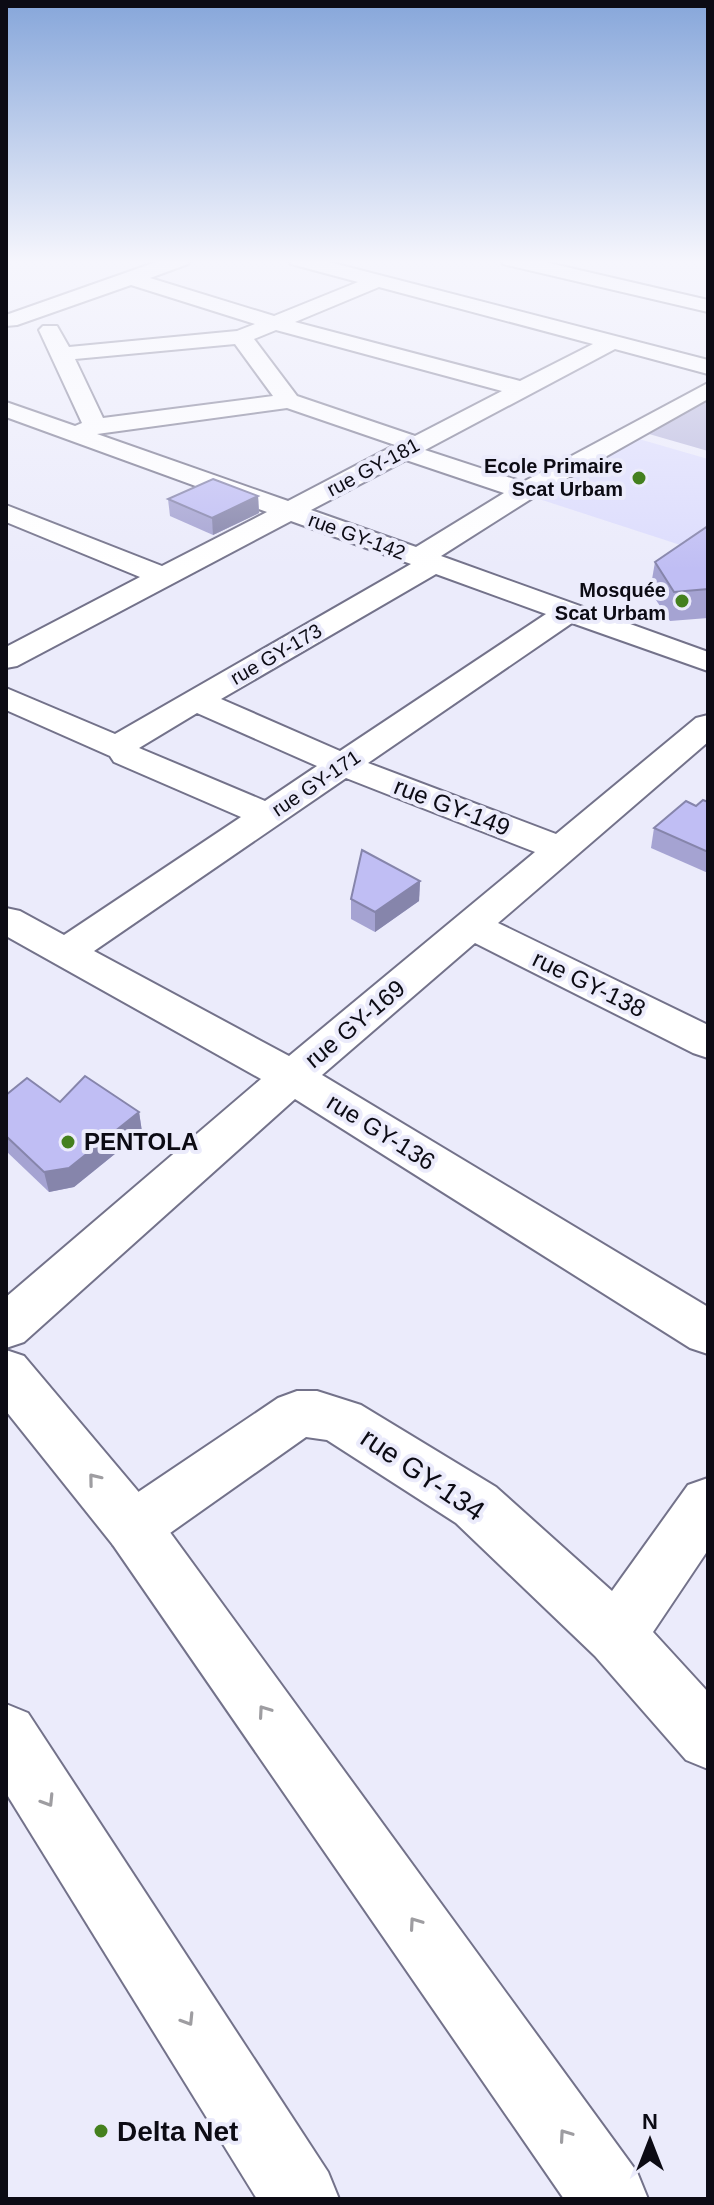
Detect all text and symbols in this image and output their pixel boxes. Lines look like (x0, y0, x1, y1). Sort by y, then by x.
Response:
street label: rue GY-181 (323, 433, 423, 501)
place label: Ecole Primaire Scat Urbam (484, 455, 623, 500)
marker: Ecole Primaire Scat Urbam (630, 469, 648, 487)
street label: rue GY-142 (306, 508, 408, 564)
place label: Mosquée Scat Urbam (555, 579, 666, 624)
marker: Mosquée Scat Urbam (673, 592, 691, 610)
street label: rue GY-173 (227, 619, 325, 689)
street label: rue GY-171 (268, 745, 364, 821)
street label: rue GY-149 (390, 772, 514, 841)
street label: rue GY-138 (529, 945, 650, 1022)
street label: rue GY-169 (299, 974, 410, 1073)
street label: rue GY-136 (322, 1088, 440, 1175)
place label: PENTOLA (84, 1128, 198, 1155)
marker: PENTOLA (59, 1133, 77, 1151)
street label: rue GY-134 (355, 1422, 490, 1527)
one-way arrow (89, 1474, 104, 1488)
one-way arrow (259, 1706, 274, 1720)
one-way arrow (38, 1792, 53, 1807)
one-way arrow (410, 1918, 425, 1932)
one-way arrow (178, 2011, 193, 2026)
north arrow (610, 2101, 690, 2181)
text: N (642, 2109, 658, 2134)
place label: Delta Net (117, 2116, 238, 2147)
marker: Delta Net (92, 2122, 110, 2140)
one-way arrow (560, 2130, 575, 2144)

